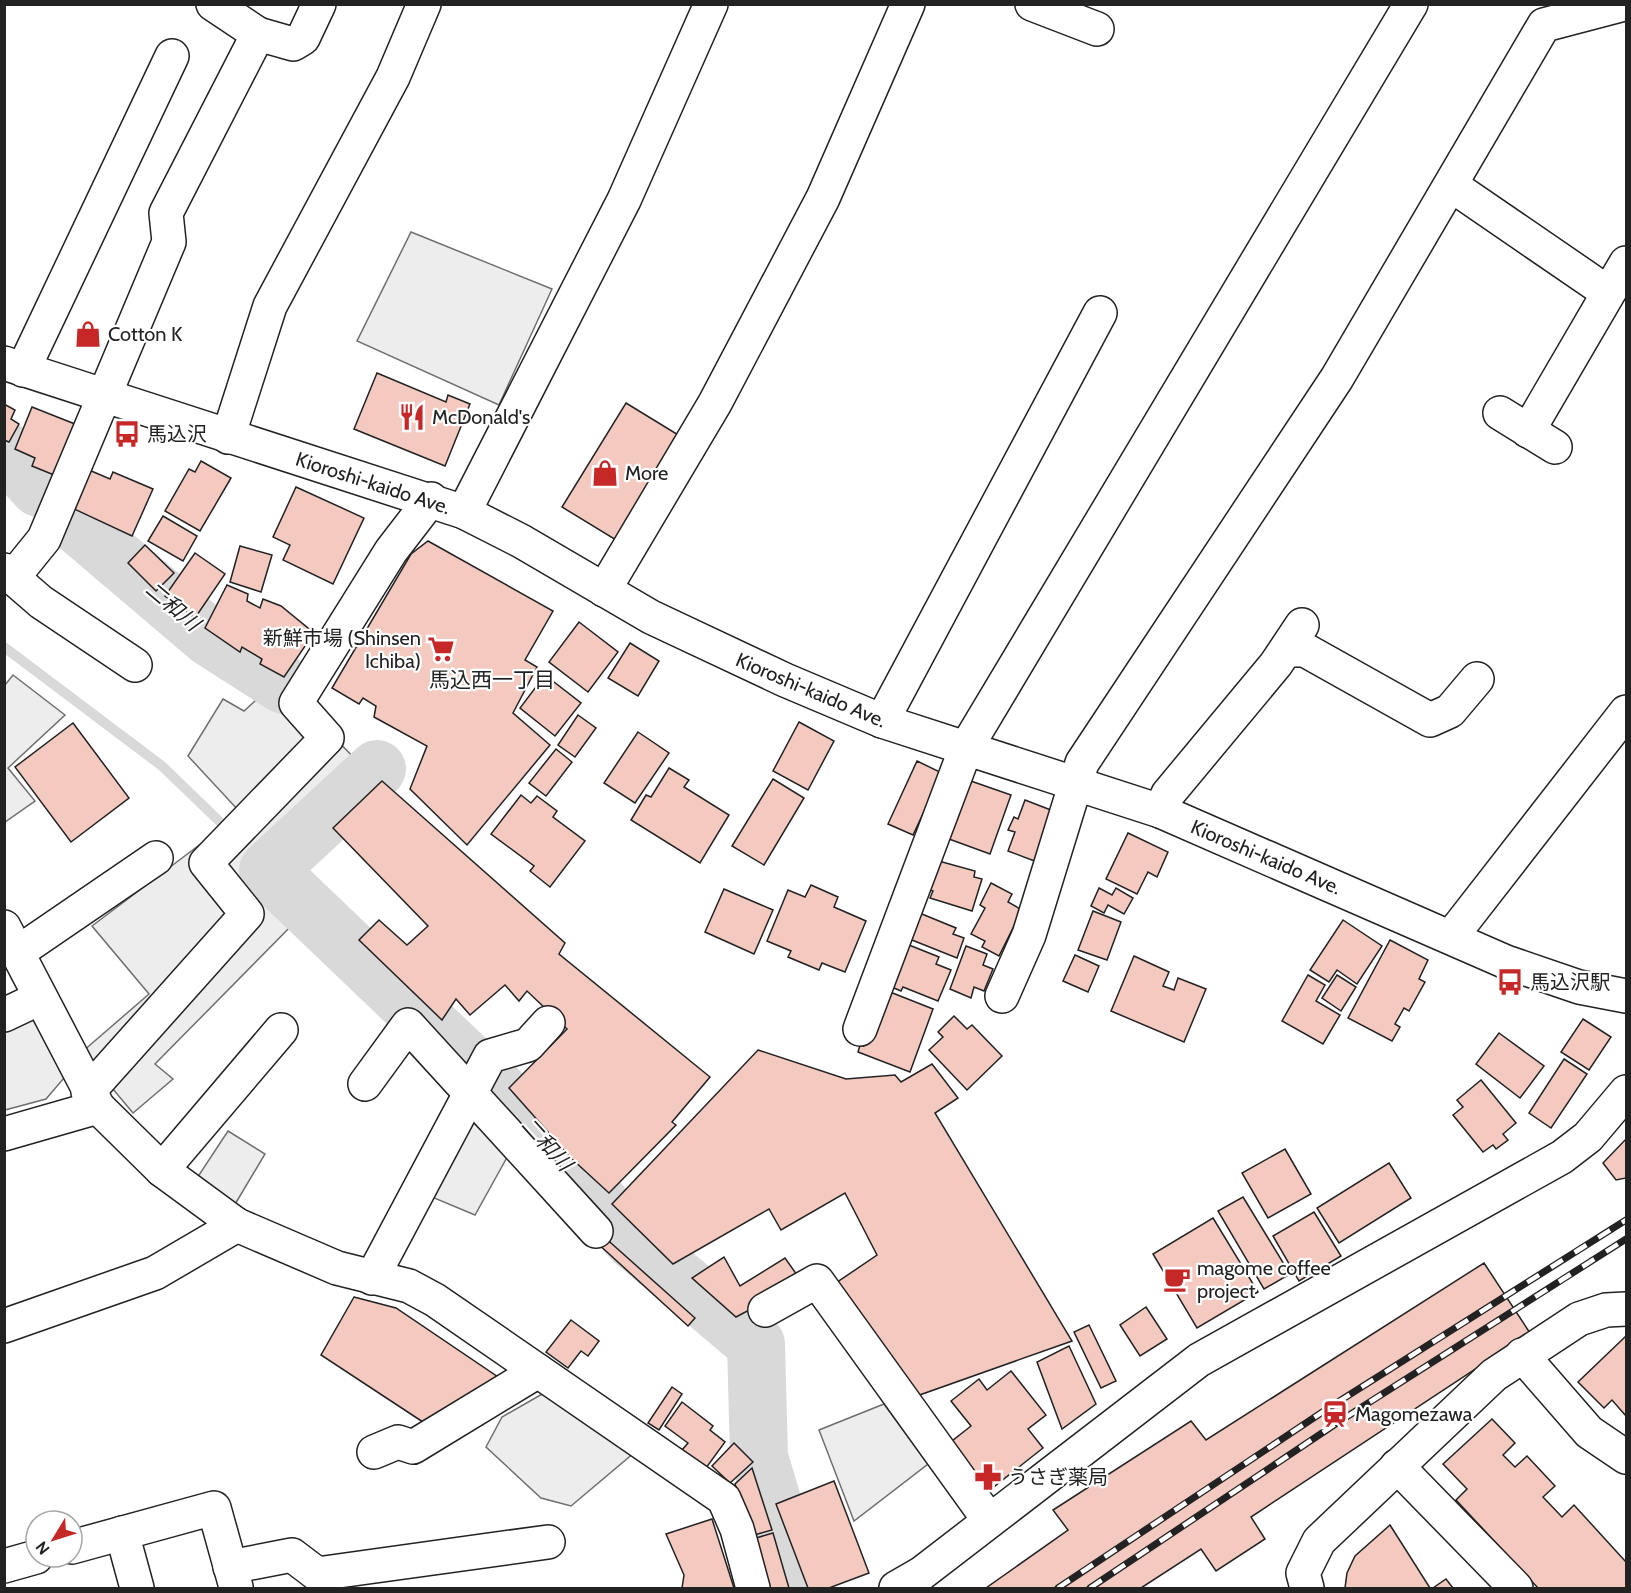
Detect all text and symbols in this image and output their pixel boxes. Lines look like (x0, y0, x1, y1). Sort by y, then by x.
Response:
shop icon: Cotton K (73, 319, 103, 349)
place label: Cotton K (108, 322, 183, 346)
restaurant icon: McDonald's (397, 402, 427, 432)
place label: McDonald's (432, 405, 530, 429)
bus stop icon: 馬込沢 (112, 419, 142, 449)
place label: 馬込沢 (147, 422, 207, 446)
street label: Kioroshi-kaido Ave. (293, 447, 453, 519)
shop icon: More (590, 458, 620, 488)
place label: More (625, 461, 668, 485)
water label: 二和川 (141, 576, 207, 637)
place label: 新鮮市場 (Shinsen Ichiba) (263, 626, 421, 673)
supermarket icon: 新鮮市場 (Shinsen Ichiba) (426, 634, 456, 664)
street label: Kioroshi-kaido Ave. (732, 648, 890, 732)
district label: 馬込西一丁目 (429, 667, 555, 692)
street label: Kioroshi-kaido Ave. (1187, 815, 1345, 899)
bus stop icon: 馬込沢駅 (1495, 967, 1525, 997)
place label: 馬込沢駅 (1530, 970, 1610, 994)
water label: 二和川 (517, 1112, 579, 1177)
place label: magome coffee project (1197, 1256, 1331, 1303)
cafe icon: magome coffee project (1162, 1264, 1192, 1294)
station icon: Magomezawa (1320, 1399, 1350, 1429)
place label: Magomezawa (1355, 1402, 1473, 1426)
pharmacy icon: うさぎ薬局 (973, 1462, 1003, 1492)
place label: うさぎ薬局 (1008, 1465, 1108, 1489)
north arrow (24, 1509, 84, 1569)
text: N (32, 1538, 54, 1558)

